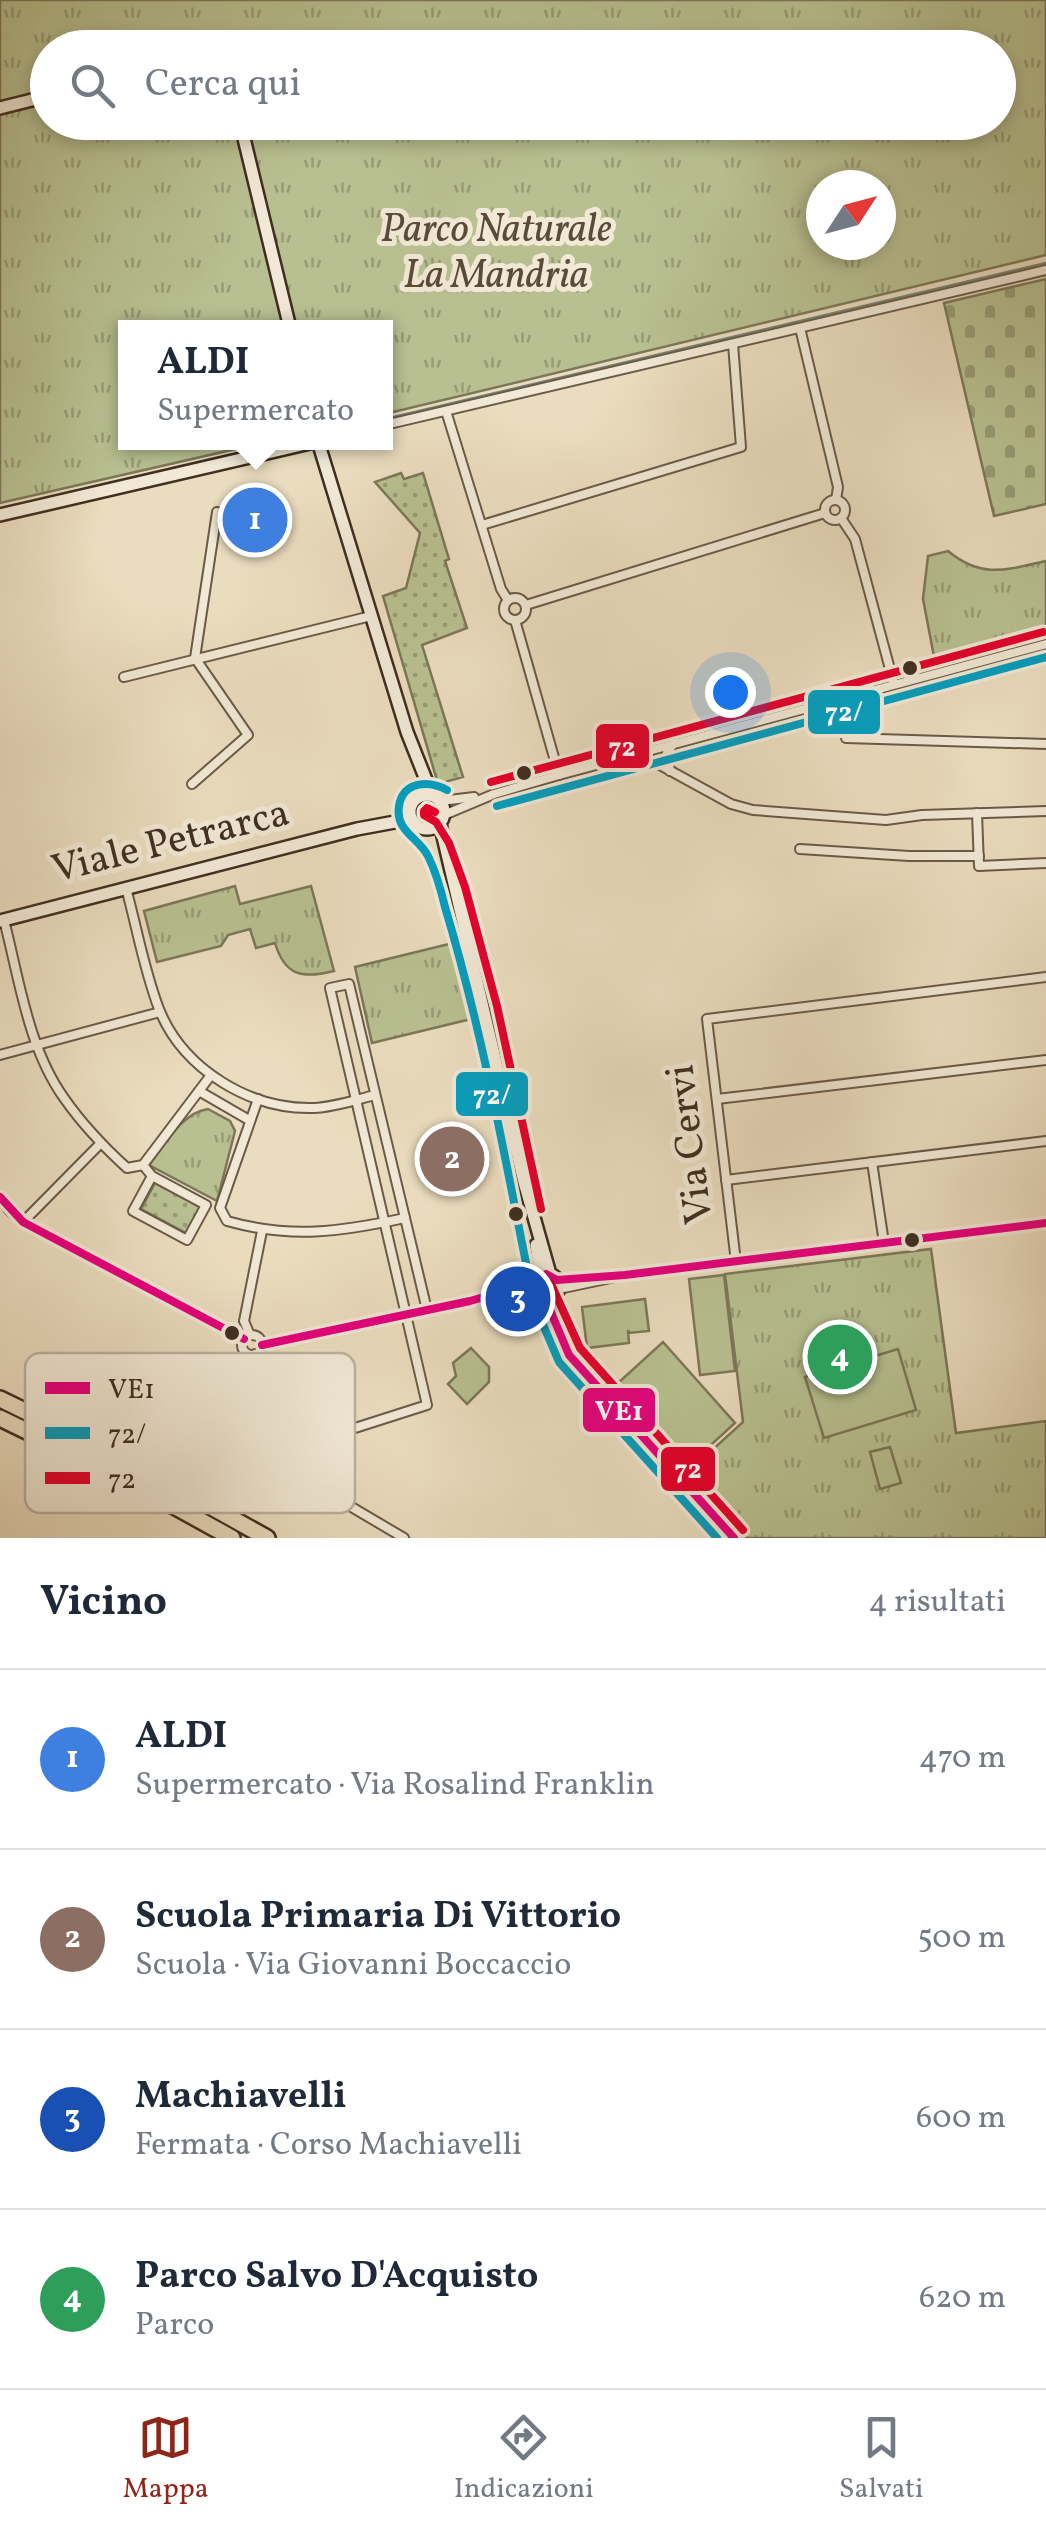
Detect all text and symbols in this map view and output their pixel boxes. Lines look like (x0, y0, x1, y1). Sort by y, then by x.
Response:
search box (30, 30, 1016, 140)
icon: search (65, 58, 120, 113)
text: Cerca qui (145, 59, 301, 112)
north arrow (806, 170, 896, 260)
park label: Parco Naturale La Mandria (381, 203, 612, 305)
popup (118, 320, 393, 450)
text: ALDI (157, 337, 249, 390)
text: Supermercato (157, 390, 354, 434)
pin: 1 (222, 482, 288, 558)
unlabelled marker (900, 658, 920, 678)
your location (705, 667, 756, 718)
line badge: 72/ (806, 688, 882, 736)
text: 72/ (825, 694, 863, 733)
line badge: 72 (594, 722, 651, 770)
text: 72 (608, 729, 636, 768)
unlabelled marker (514, 763, 534, 783)
street label: Viale Petrarca (46, 786, 296, 900)
street label: Via Cervi (654, 1061, 730, 1227)
line badge: 72/ (454, 1070, 530, 1118)
text: 72/ (473, 1077, 511, 1116)
pin: 2 (420, 1122, 484, 1196)
unlabelled marker (506, 1204, 526, 1224)
unlabelled marker (902, 1230, 922, 1250)
pin: 3 (486, 1262, 550, 1336)
pin: 4 (808, 1320, 872, 1394)
unlabelled marker (222, 1323, 242, 1343)
legend (25, 1353, 355, 1513)
text: VE1 (108, 1371, 155, 1410)
line badge: VE1 (581, 1386, 657, 1434)
text: VE1 (595, 1393, 643, 1432)
text: 72/ (108, 1416, 146, 1455)
line badge: 72 (659, 1445, 717, 1493)
text: 72 (674, 1451, 702, 1490)
text: 72 (108, 1461, 136, 1500)
text: Vicino (40, 1574, 167, 1633)
text: 4 risultati (869, 1581, 1006, 1625)
text: ALDI (135, 1711, 227, 1764)
text: 1 (66, 1737, 79, 1781)
text: 470 m (919, 1737, 1006, 1781)
text: Supermercato · Via Rosalind Franklin (135, 1764, 655, 1808)
text: Scuola Primaria Di Vittorio (135, 1891, 621, 1944)
text: 2 (64, 1917, 81, 1961)
text: 500 m (917, 1917, 1006, 1961)
text: Scuola · Via Giovanni Boccaccio (135, 1944, 571, 1988)
text: Machiavelli (135, 2071, 347, 2124)
text: 3 (64, 2097, 81, 2141)
text: 600 m (916, 2097, 1006, 2141)
text: Fermata · Corso Machiavelli (135, 2124, 522, 2168)
text: Parco Salvo D'Acquisto (135, 2251, 538, 2304)
text: 4 (63, 2277, 82, 2321)
text: 620 m (919, 2277, 1006, 2321)
text: Parco (135, 2304, 214, 2348)
tab: Mappa (123, 2410, 209, 2509)
tab: Indicazioni (454, 2410, 594, 2509)
tab: Salvati (839, 2410, 923, 2509)

